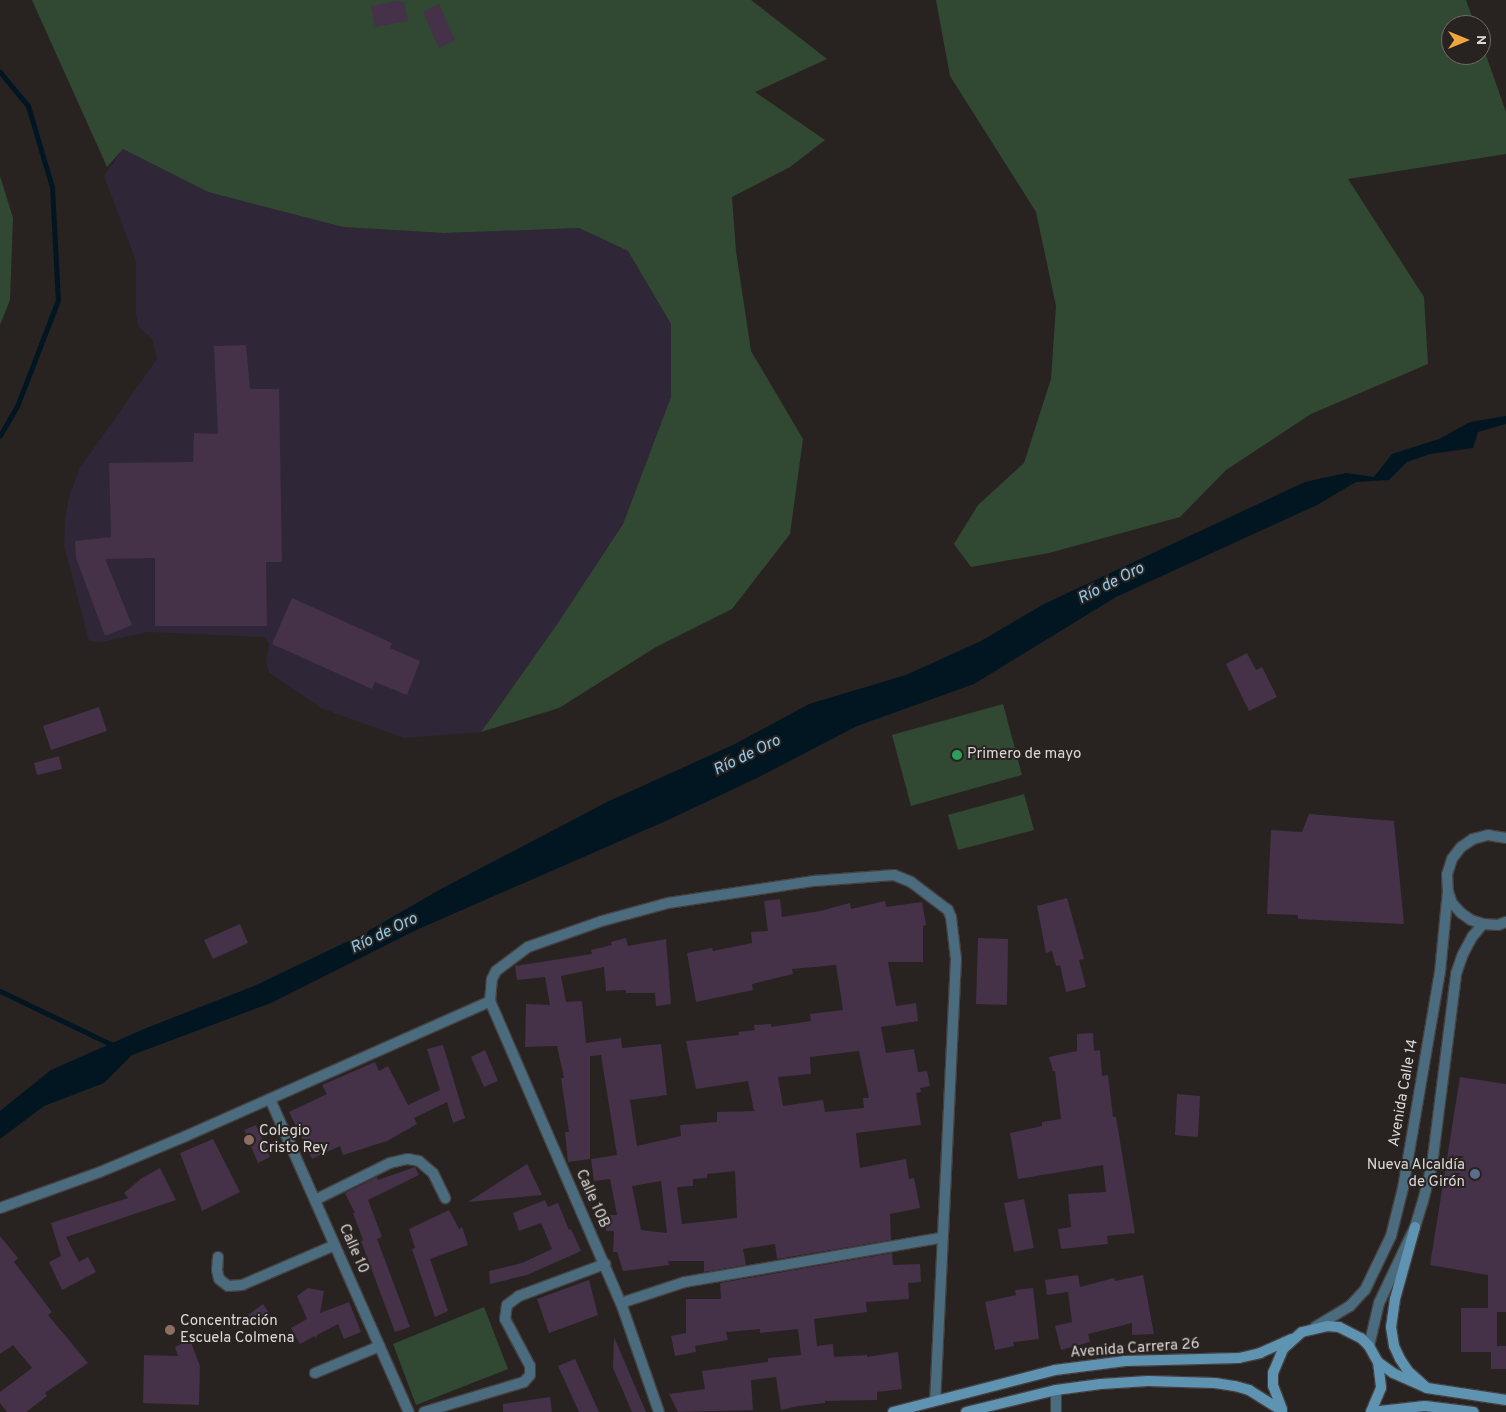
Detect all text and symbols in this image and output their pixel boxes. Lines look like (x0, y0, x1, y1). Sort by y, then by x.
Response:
north arrow (1441, 15, 1491, 65)
text: N (1472, 35, 1489, 45)
water label: Río de Oro (1075, 559, 1147, 609)
water label: Río de Oro (710, 732, 784, 780)
place label: Primero de mayo (967, 746, 1081, 764)
marker: Primero de mayo (951, 749, 963, 761)
water label: Río de Oro (347, 910, 421, 958)
street label: Avenida Calle 14 (1386, 1038, 1422, 1148)
place label: Colegio Cristo Rey (259, 1122, 328, 1157)
marker: Colegio Cristo Rey (243, 1134, 255, 1146)
place label: Nueva Alcaldía de Girón (1366, 1156, 1465, 1191)
street label: Calle 10B (571, 1167, 613, 1231)
marker: Nueva Alcaldía de Girón (1469, 1168, 1481, 1180)
street label: Calle 10 (334, 1221, 372, 1277)
place label: Concentración Escuela Colmena (180, 1312, 294, 1347)
marker: Concentración Escuela Colmena (164, 1324, 176, 1336)
street label: Avenida Carrera 26 (1070, 1335, 1200, 1363)

